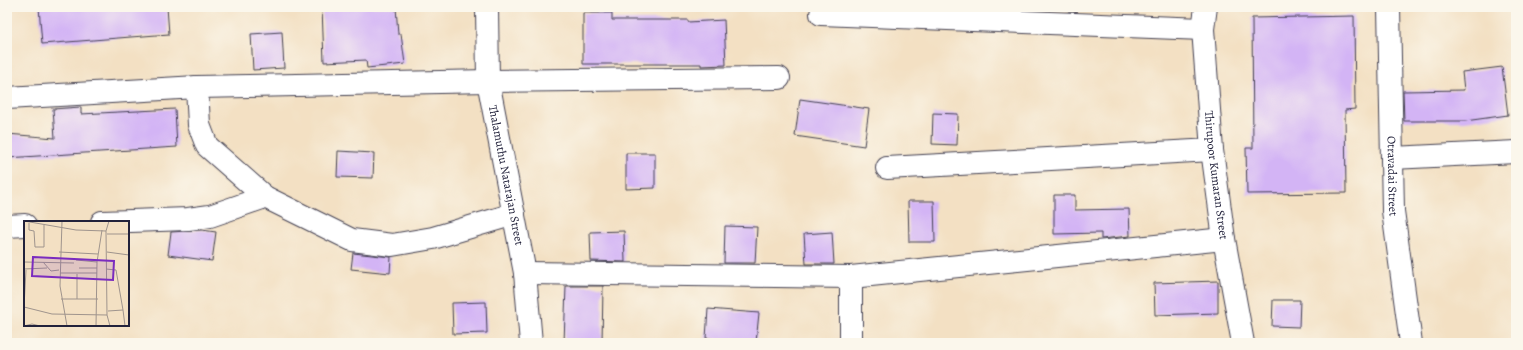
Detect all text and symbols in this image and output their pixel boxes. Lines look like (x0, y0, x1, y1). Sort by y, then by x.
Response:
street label: Thalamuthu Natarajan Street (485, 104, 528, 247)
street label: Thirupoor Kumaran Street (1201, 110, 1232, 241)
street label: Otravadai Street (1384, 136, 1402, 217)
inset map (24, 221, 129, 326)

